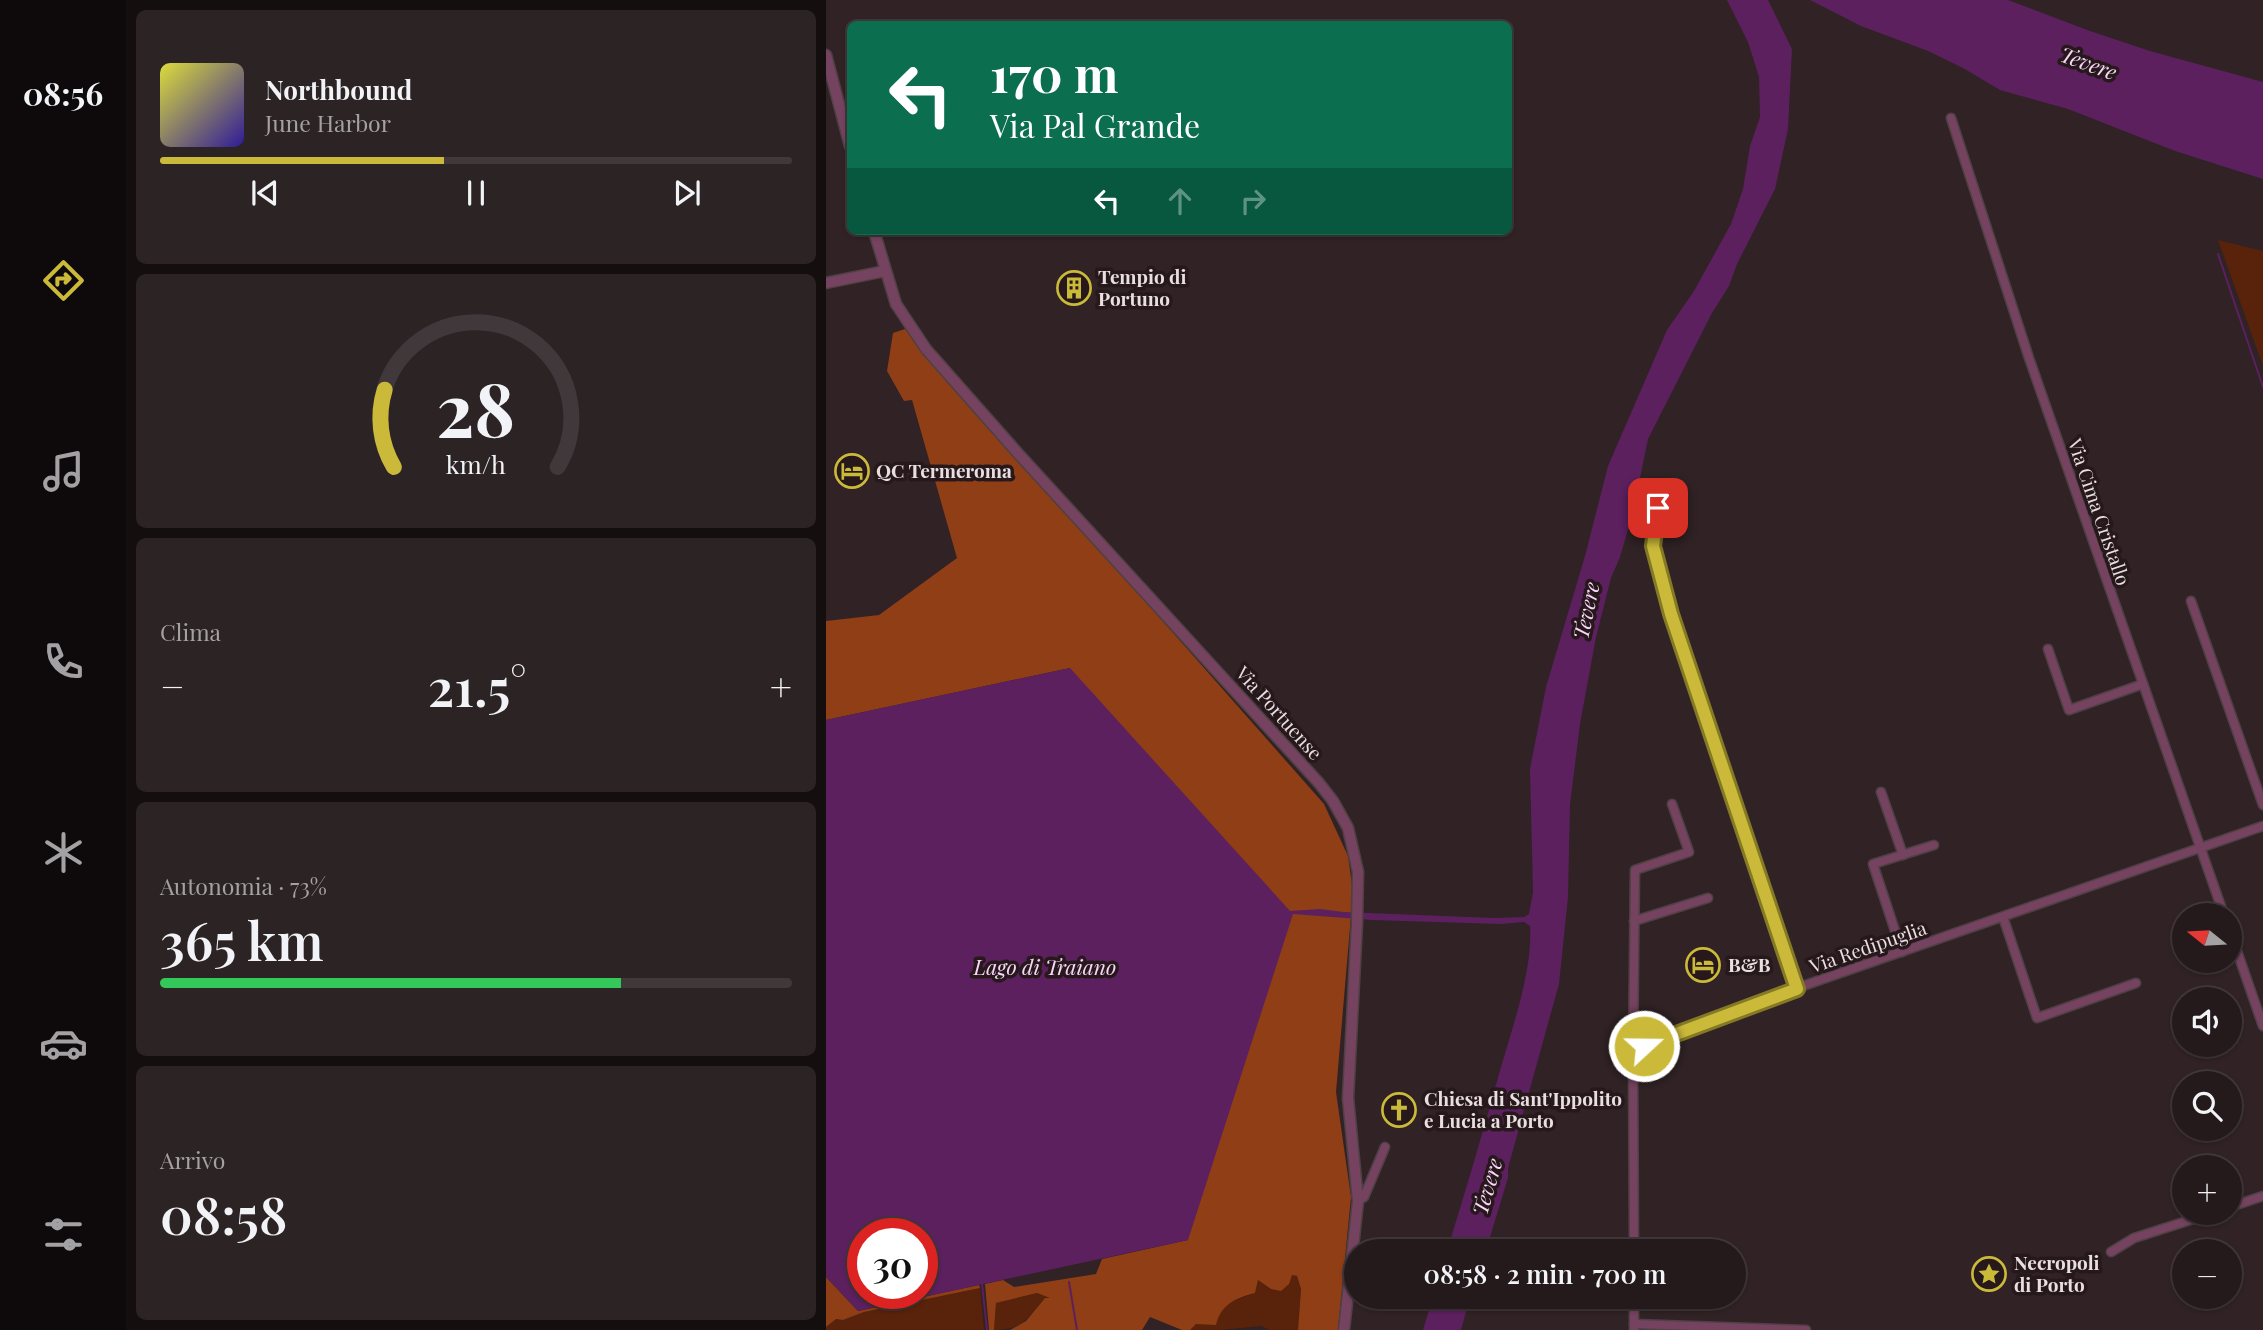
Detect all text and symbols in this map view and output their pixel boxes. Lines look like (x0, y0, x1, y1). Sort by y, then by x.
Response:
water label: Tevere (2057, 39, 2121, 85)
text: 170 m (990, 40, 1118, 105)
icon: left (875, 49, 966, 140)
text: 08:56 (23, 71, 103, 114)
text: Northbound (265, 72, 412, 107)
text: Via Pal Grande (990, 103, 1200, 146)
text: June Harbor (265, 107, 391, 138)
icon: previous (246, 174, 284, 212)
icon: pause (457, 174, 495, 212)
icon: next (668, 174, 706, 212)
icon: left (1088, 182, 1126, 220)
icon: ahead (1161, 182, 1199, 220)
icon: right (1234, 182, 1272, 220)
icon: directions (39, 256, 88, 305)
place label: Tempio di Portuno (1098, 263, 1186, 311)
building icon: Tempio di Portuno (1055, 269, 1093, 307)
text: 28 (437, 358, 515, 455)
street label: Via Cima Cristallo (2062, 434, 2137, 588)
icon: music (39, 447, 88, 496)
text: km/h (446, 447, 506, 480)
hotel icon: QC Termeroma (833, 452, 871, 490)
place label: QC Termeroma (876, 457, 1012, 483)
pin (1628, 478, 1688, 538)
icon: arrive (1639, 489, 1677, 527)
water label: Tevere (1565, 579, 1605, 642)
text: Clima (160, 616, 221, 647)
icon: phone (39, 637, 88, 686)
text: 21.5° (428, 651, 527, 720)
street label: Via Portuense (1230, 659, 1329, 765)
text: − (160, 660, 185, 711)
text: + (770, 660, 792, 711)
icon: climate (39, 828, 88, 877)
text: Autonomia · 73% (160, 870, 327, 901)
north arrow (2172, 903, 2242, 973)
map controls (2172, 903, 2242, 1309)
text: 365 km (160, 905, 324, 974)
street label: Via Redipuglia (1805, 914, 1930, 979)
hotel icon: B&B (1684, 946, 1722, 984)
place label: B&B (1728, 951, 1771, 977)
water label: Lago di Traiano (973, 952, 1116, 980)
button: sound (2172, 987, 2242, 1057)
position arrow (1607, 1009, 1681, 1083)
icon: car (39, 1019, 88, 1068)
button: search (2172, 1071, 2242, 1141)
place label: Chiesa di Sant'Ippolito e Lucia a Porto (1424, 1085, 1622, 1133)
church icon: Chiesa di Sant'Ippolito e Lucia a Porto (1380, 1091, 1418, 1129)
text: Arrivo (160, 1144, 225, 1175)
water label: Tevere (1465, 1155, 1508, 1218)
button: + (2172, 1155, 2242, 1225)
text: 08:58 (160, 1179, 287, 1248)
icon: filters (39, 1210, 88, 1259)
speed limit sign: 30 (847, 1218, 938, 1309)
button: − (2172, 1239, 2242, 1309)
place label: Necropoli di Porto (2014, 1249, 2100, 1297)
place icon: Necropoli di Porto (1970, 1255, 2008, 1293)
text: 08:58 · 2 min · 700 m (1424, 1256, 1666, 1291)

